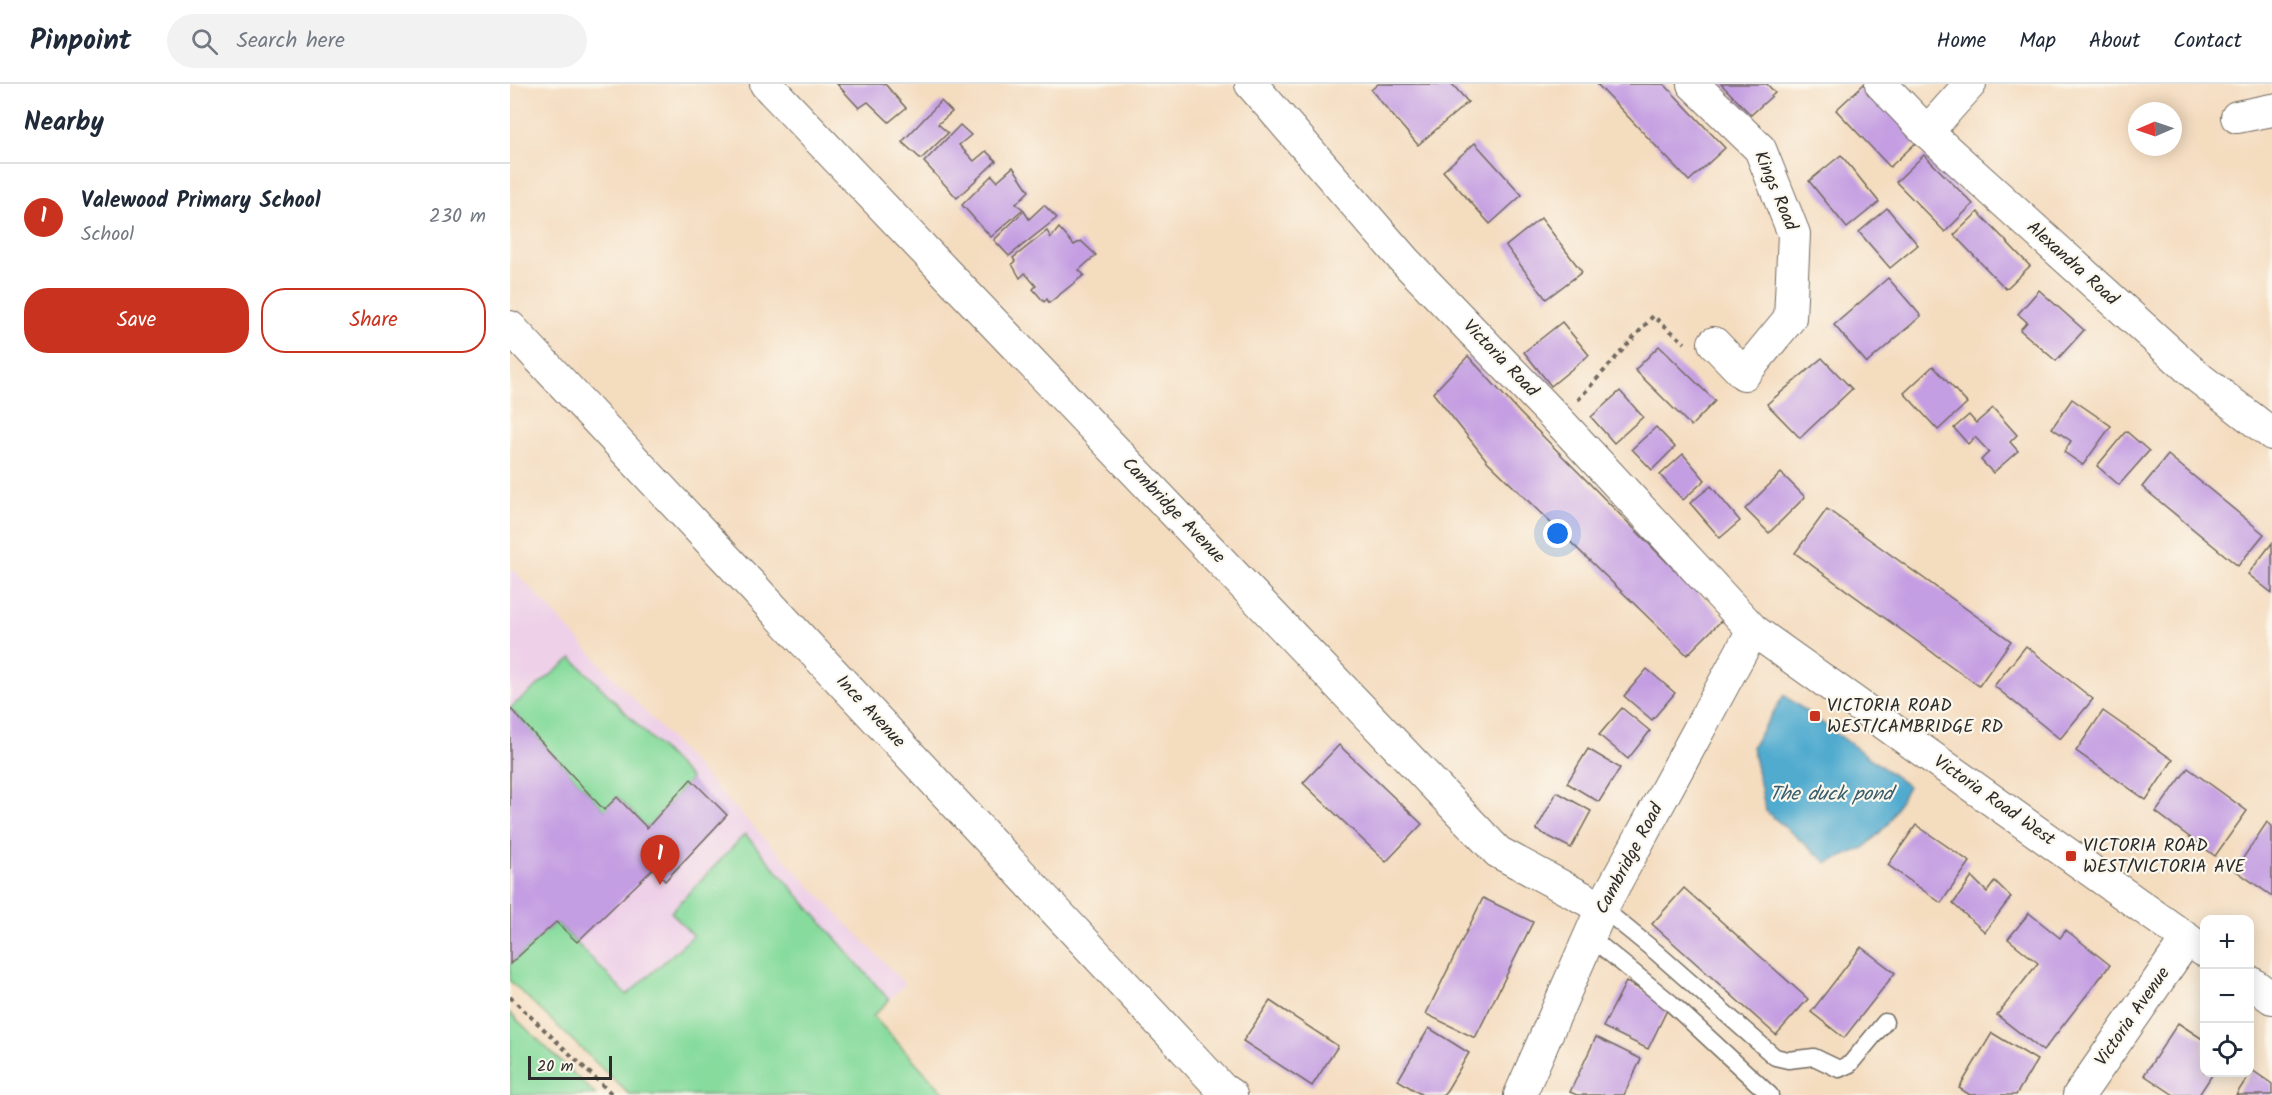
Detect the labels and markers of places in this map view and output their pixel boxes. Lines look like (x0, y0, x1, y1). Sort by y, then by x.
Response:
place label: VICTORIA ROAD WEST/CAMBRIDGE RD (1827, 692, 2004, 742)
marker: VICTORIA ROAD WEST/CAMBRIDGE RD (1808, 709, 1822, 723)
place label: VICTORIA ROAD WEST/VICTORIA AVE (2083, 832, 2246, 882)
pin: 1 (640, 836, 680, 885)
marker: VICTORIA ROAD WEST/VICTORIA AVE (2064, 849, 2078, 863)

